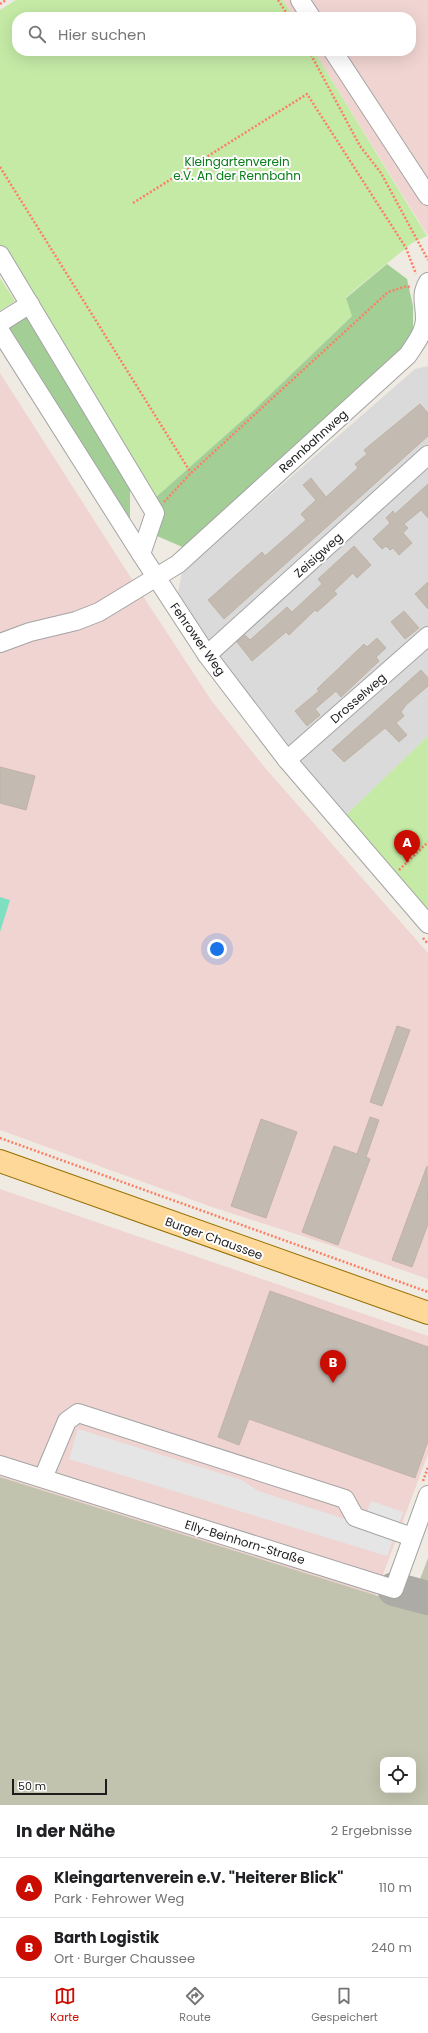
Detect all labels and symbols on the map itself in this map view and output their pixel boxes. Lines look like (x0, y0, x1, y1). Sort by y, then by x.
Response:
park label: Kleingartenverein e.V. An der Rennbahn (173, 153, 301, 184)
street label: Rennbahnweg (275, 406, 351, 476)
street label: Zeisigweg (290, 529, 346, 581)
street label: Fehrower Weg (166, 599, 230, 679)
street label: Drosselweg (326, 669, 390, 727)
pin: A (394, 830, 420, 863)
your location (207, 939, 227, 959)
street label: Burger Chaussee (163, 1212, 265, 1264)
pin: B (320, 1350, 346, 1383)
street label: Elly-Beinhorn-Straße (183, 1516, 307, 1568)
scale bar (12, 1777, 107, 1796)

